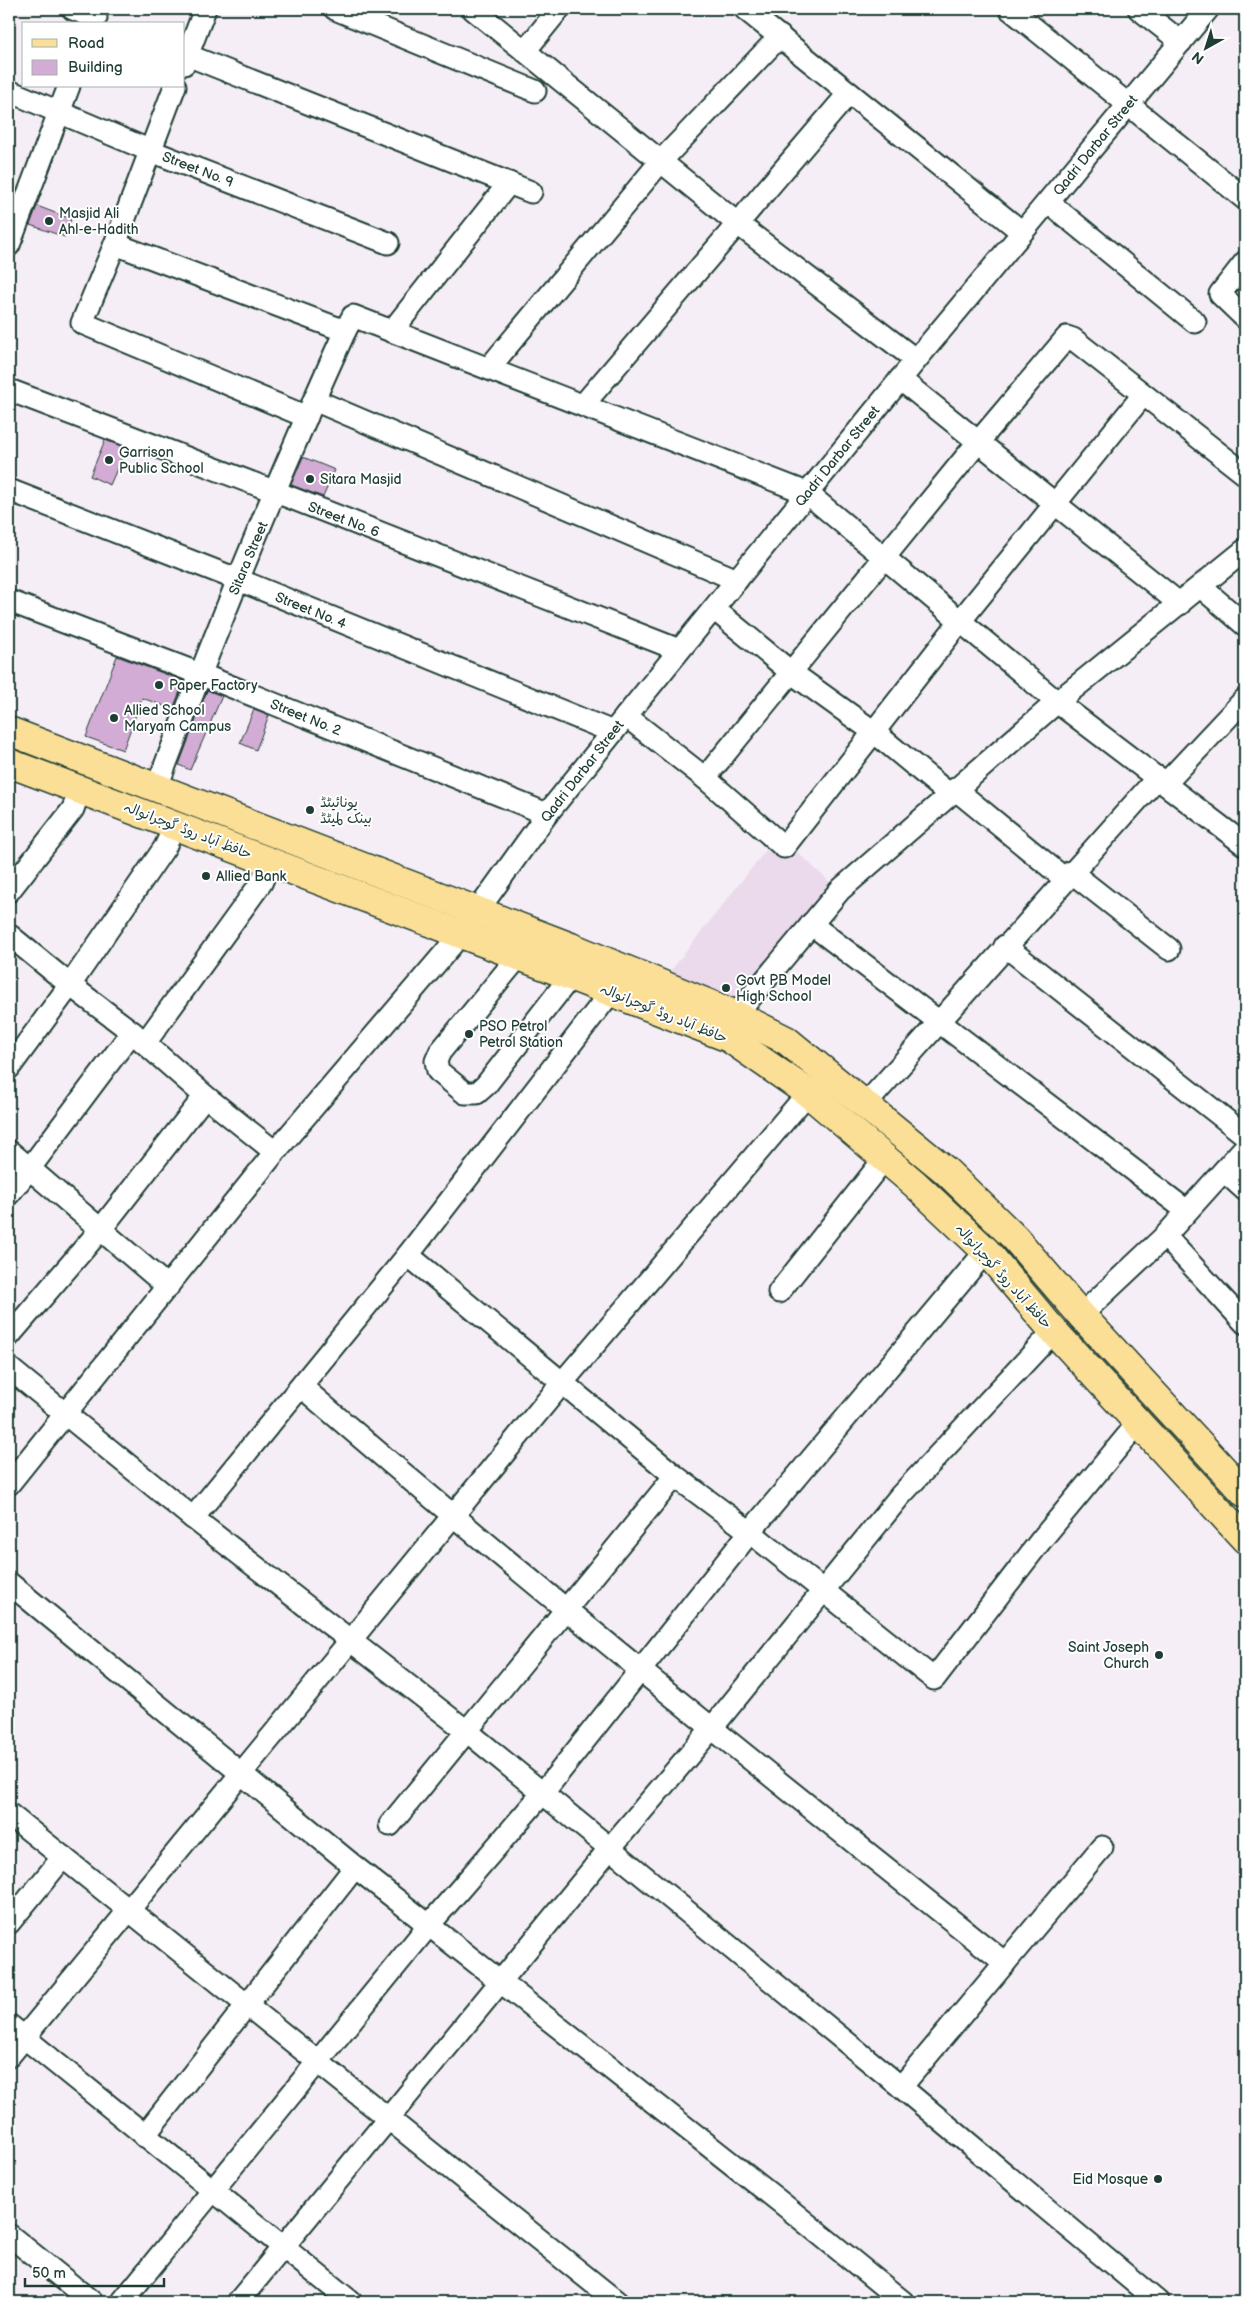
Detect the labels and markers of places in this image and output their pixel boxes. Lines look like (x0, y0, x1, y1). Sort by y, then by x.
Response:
place label: Masjid Ali Ahl-e-Hadith (59, 205, 139, 238)
marker: Masjid Ali Ahl-e-Hadith (43, 215, 55, 227)
place label: Garrison Public School (119, 444, 204, 477)
marker: Garrison Public School (103, 454, 115, 466)
place label: Sitara Masjid (320, 471, 402, 488)
marker: Sitara Masjid (304, 473, 316, 485)
place label: Paper Factory (169, 677, 258, 694)
marker: Paper Factory (153, 679, 165, 691)
place label: Allied School Maryam Campus (124, 702, 231, 735)
marker: Allied School Maryam Campus (108, 712, 120, 724)
place label: یونائیٹڈ بینک لمیٹڈ (320, 794, 372, 827)
marker: یونائیٹڈ بینک لمیٹڈ (304, 804, 316, 816)
place label: Allied Bank (216, 868, 287, 885)
marker: Allied Bank (200, 870, 212, 882)
place label: Govt PB Model High School (736, 972, 831, 1005)
marker: Govt PB Model High School (720, 982, 732, 994)
place label: PSO Petrol Petrol Station (479, 1018, 563, 1051)
marker: PSO Petrol Petrol Station (463, 1028, 475, 1040)
place label: Saint Joseph Church (1068, 1639, 1149, 1672)
marker: Saint Joseph Church (1153, 1649, 1165, 1661)
place label: Eid Mosque (1072, 2171, 1148, 2188)
marker: Eid Mosque (1152, 2173, 1164, 2185)

